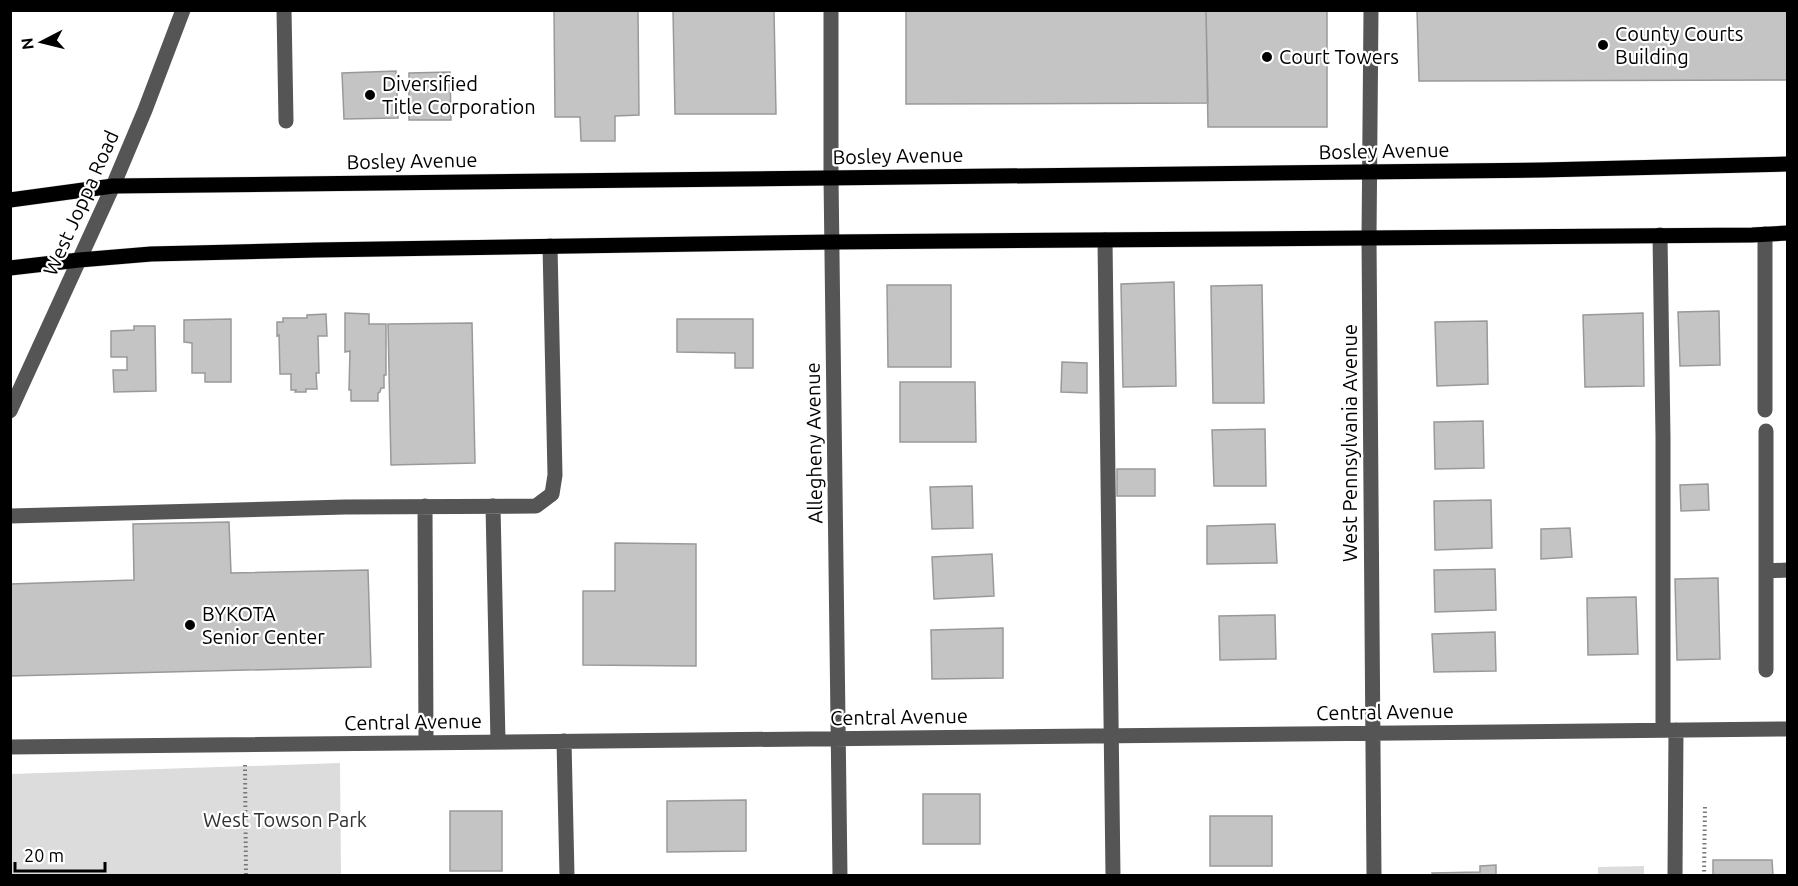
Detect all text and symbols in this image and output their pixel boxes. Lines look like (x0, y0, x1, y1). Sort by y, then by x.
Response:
north arrow (12, 12, 72, 72)
place label: County Courts Building (1615, 22, 1743, 68)
text: N (17, 37, 37, 51)
marker: County Courts Building (1596, 38, 1610, 52)
place label: Court Towers (1279, 45, 1399, 68)
marker: Court Towers (1260, 50, 1274, 64)
place label: Diversified Title Corporation (382, 72, 536, 118)
marker: Diversified Title Corporation (363, 88, 377, 102)
street label: West Joppa Road (38, 127, 123, 279)
street label: Bosley Avenue (1318, 138, 1450, 163)
street label: Bosley Avenue (832, 143, 964, 168)
street label: Bosley Avenue (346, 148, 478, 173)
street label: West Pennsylvania Avenue (1338, 324, 1361, 562)
street label: Allegheny Avenue (801, 362, 826, 524)
place label: BYKOTA Senior Center (202, 602, 325, 648)
marker: BYKOTA Senior Center (183, 618, 197, 632)
street label: Central Avenue (1316, 699, 1454, 724)
street label: Central Avenue (830, 704, 968, 729)
street label: Central Avenue (344, 709, 482, 734)
park label: West Towson Park (203, 808, 367, 831)
scale bar (15, 835, 105, 873)
text: 20 m (24, 845, 64, 865)

